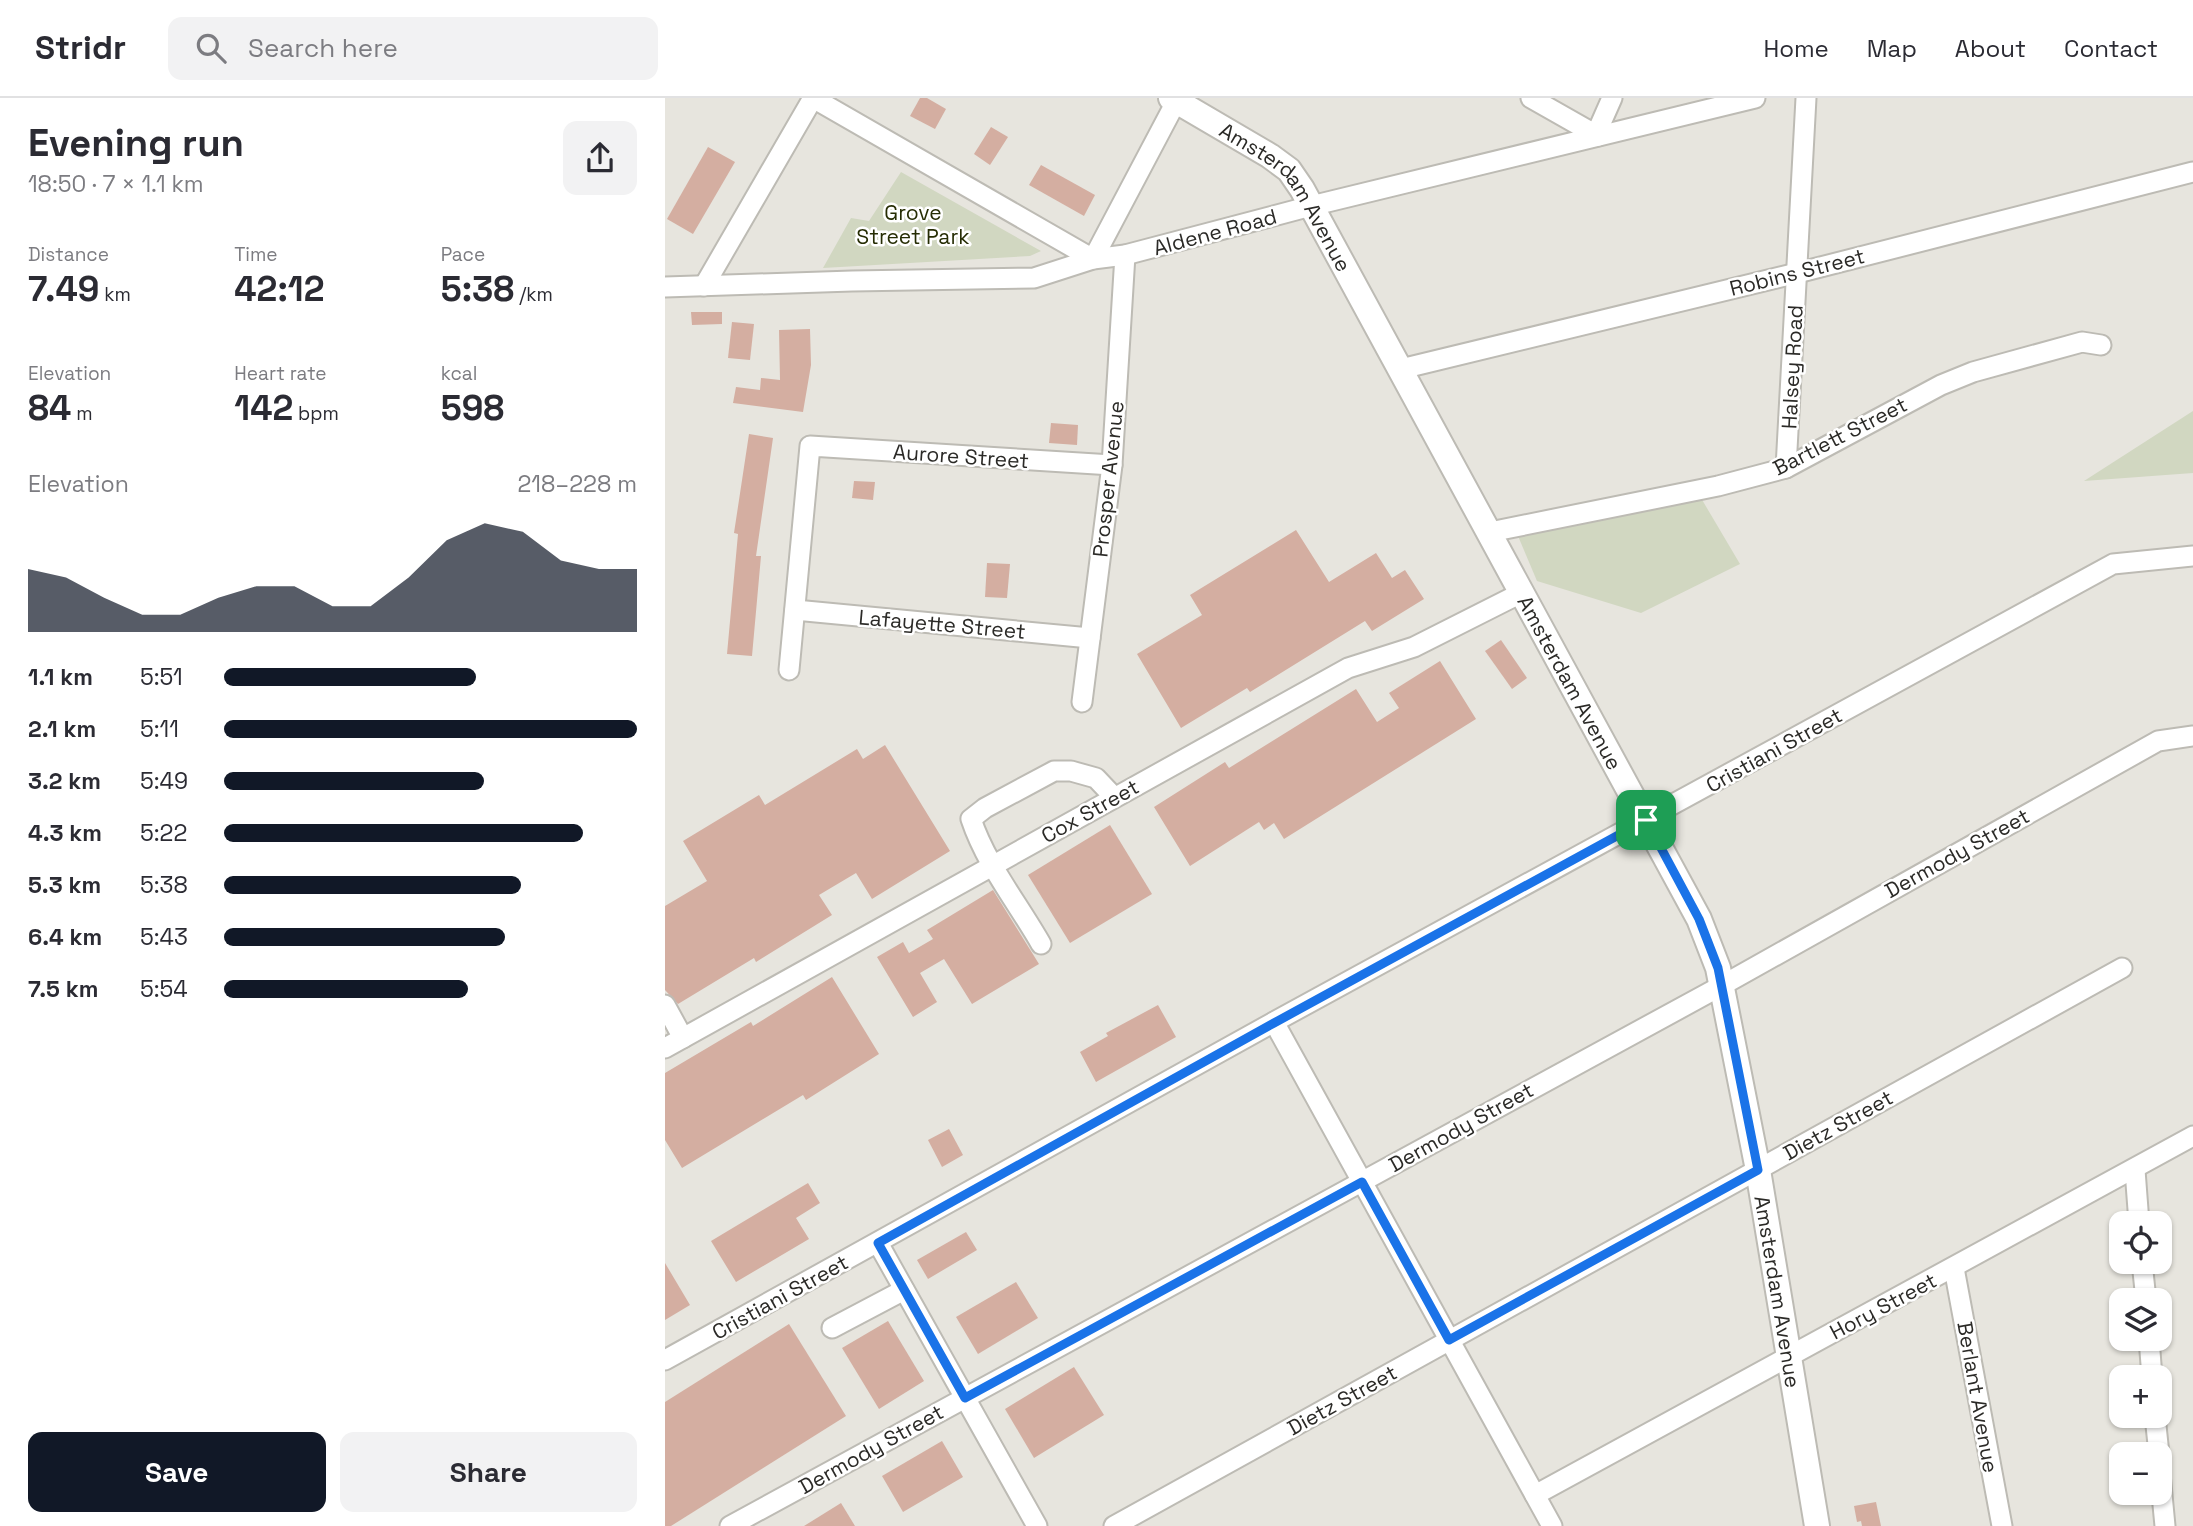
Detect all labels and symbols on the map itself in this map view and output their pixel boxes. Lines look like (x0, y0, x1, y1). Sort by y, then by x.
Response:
street label: Amsterdam Avenue (1215, 116, 1358, 276)
park label: Grove Street Park (856, 199, 970, 250)
street label: Aldene Road (1150, 203, 1280, 261)
street label: Robins Street (1727, 242, 1867, 302)
street label: Halsey Road (1775, 304, 1809, 430)
street label: Bartlett Street (1768, 391, 1912, 481)
street label: Prosper Avenue (1086, 399, 1130, 559)
street label: Aurore Street (892, 438, 1030, 474)
street label: Amsterdam Avenue (1512, 591, 1629, 774)
street label: Lafayette Street (857, 603, 1027, 645)
street label: Cristiani Street (1701, 701, 1847, 799)
street label: Cox Street (1036, 773, 1144, 849)
pin (1616, 790, 1676, 850)
street label: Dermody Street (1880, 802, 2034, 904)
street label: Dermody Street (1384, 1076, 1538, 1178)
street label: Dietz Street (1778, 1084, 1898, 1166)
street label: Amsterdam Avenue (1749, 1193, 1807, 1390)
street label: Cristiani Street (707, 1248, 853, 1346)
street label: Hory Street (1825, 1267, 1941, 1345)
street label: Berlant Avenue (1951, 1319, 2005, 1475)
street label: Dietz Street (1282, 1359, 1402, 1441)
street label: Dermody Street (794, 1398, 948, 1500)

